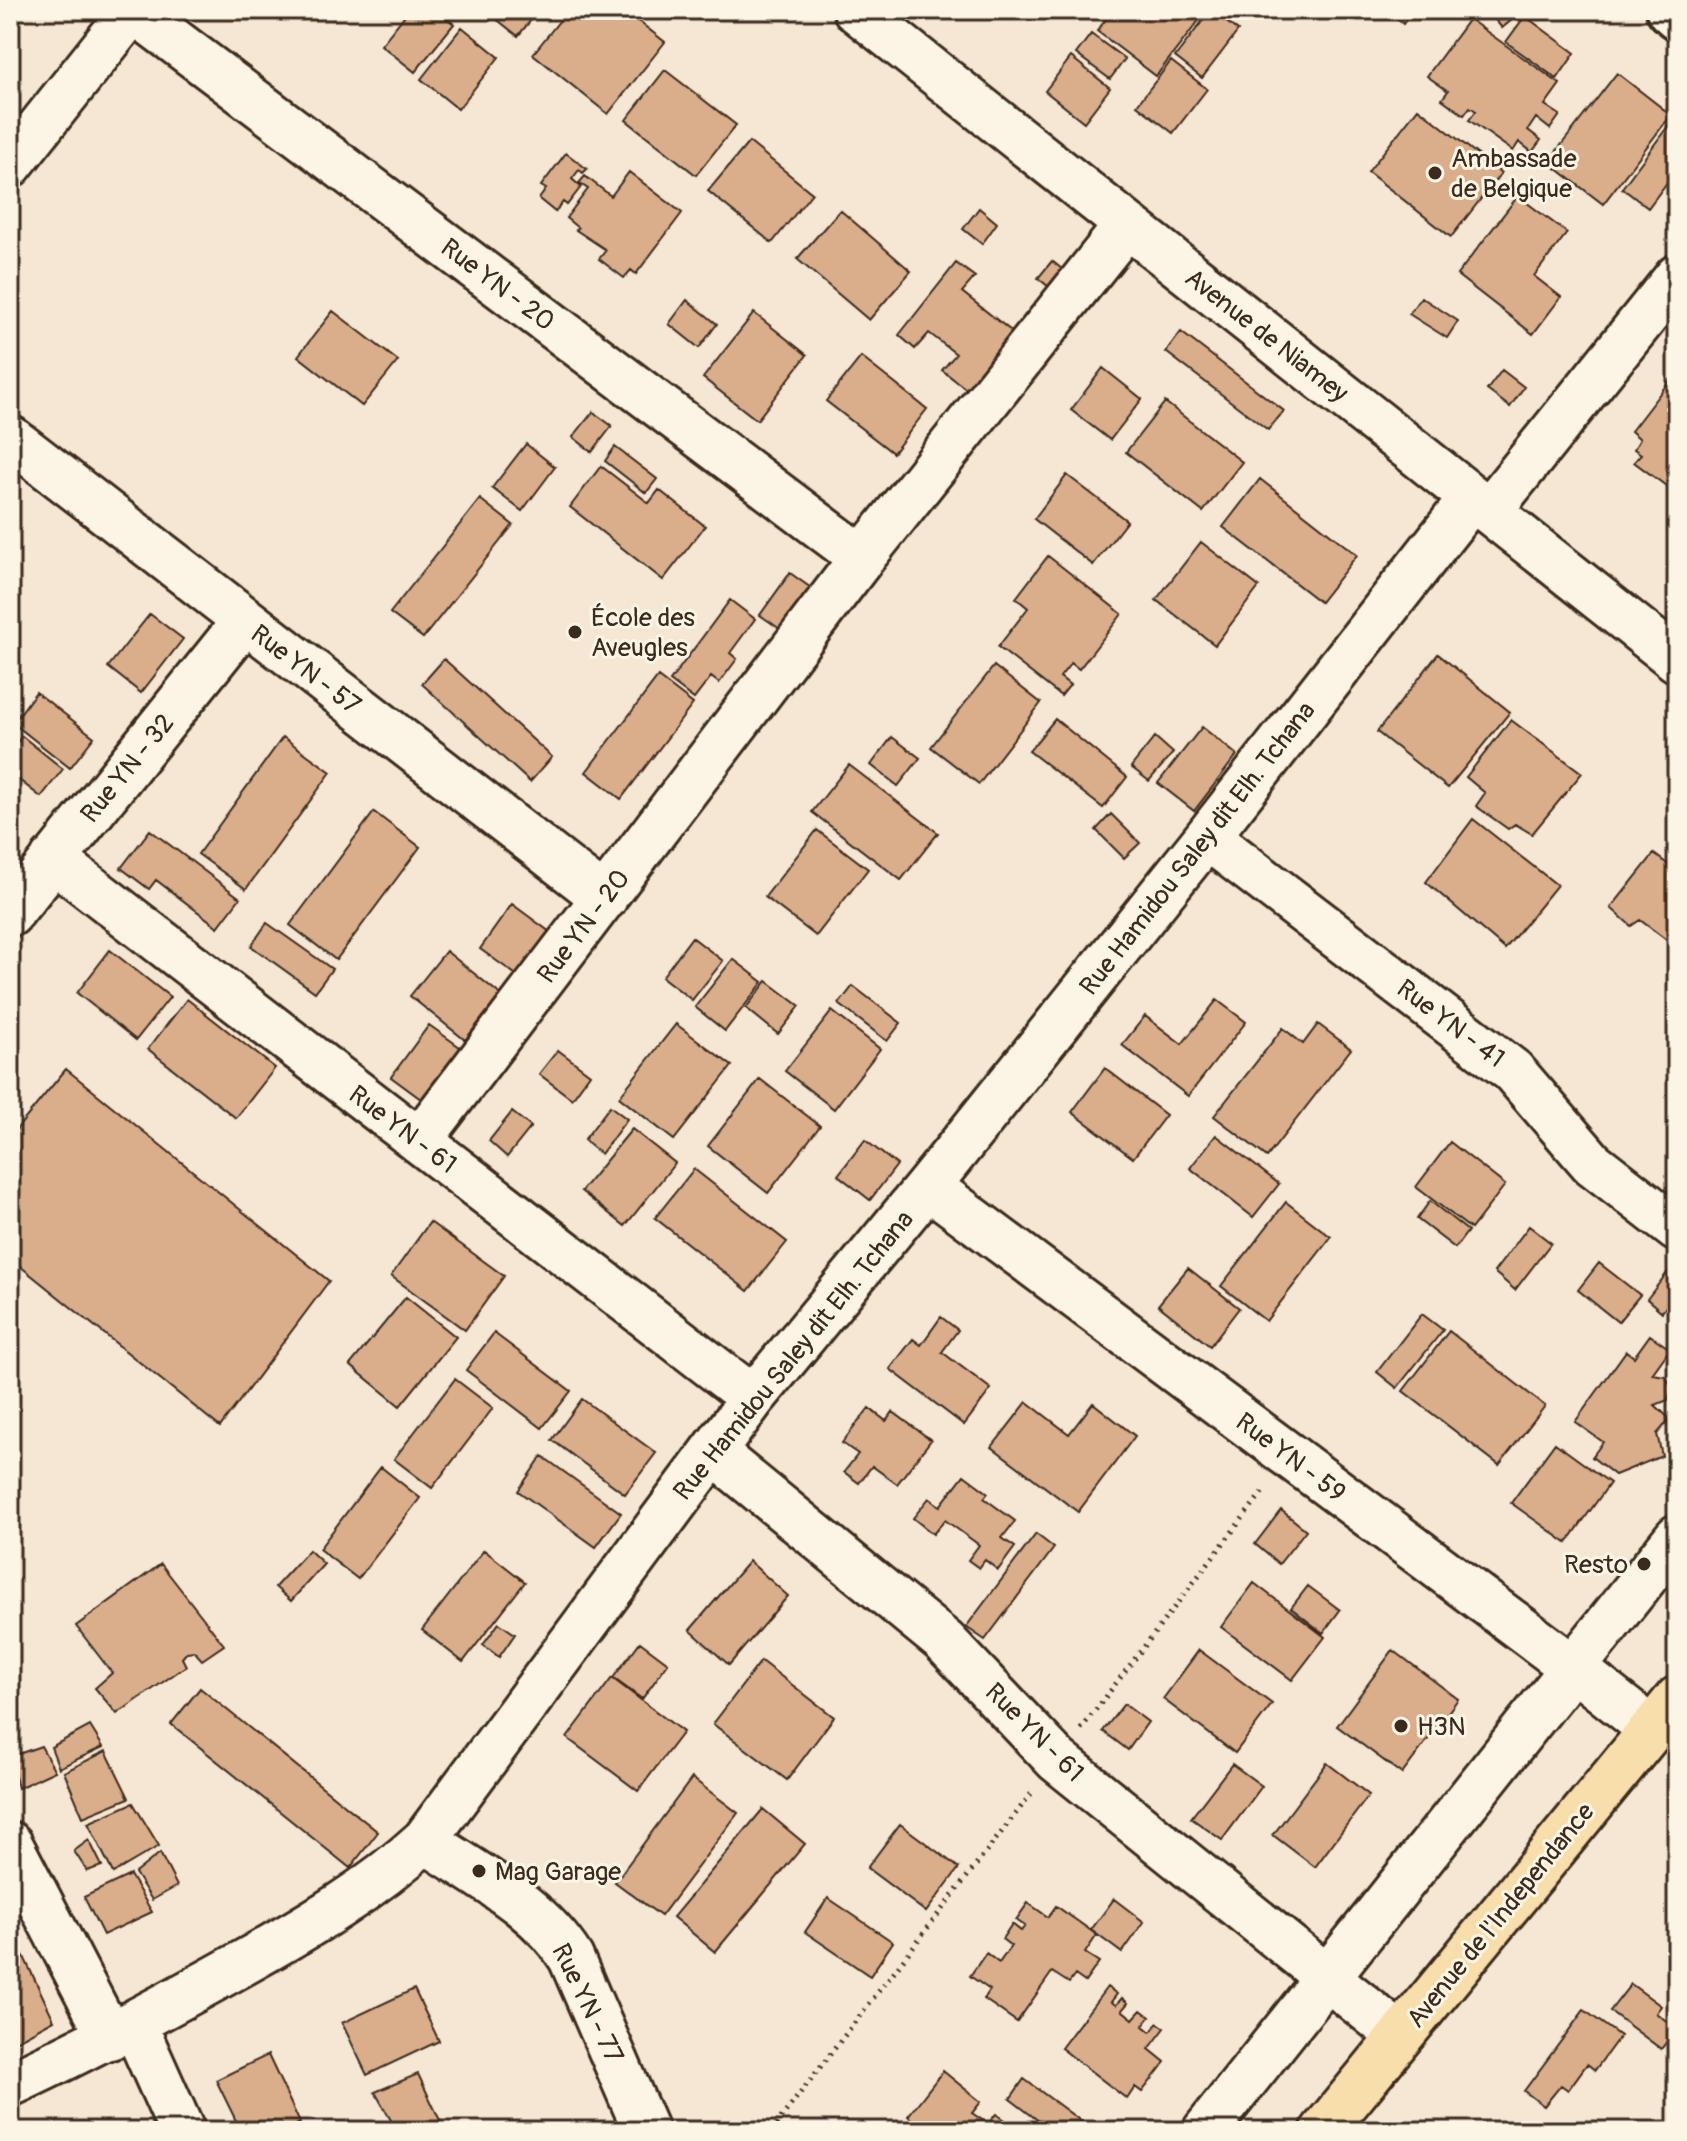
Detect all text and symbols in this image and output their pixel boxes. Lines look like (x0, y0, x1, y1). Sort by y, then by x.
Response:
place label: Ambassade de Belgique (1451, 143, 1577, 205)
marker: Ambassade de Belgique (1426, 164, 1444, 182)
street label: Rue YN - 20 (434, 232, 561, 338)
street label: Avenue de Niamey (1178, 262, 1354, 409)
place label: École des Aveugles (591, 602, 695, 664)
street label: Rue YN - 57 (244, 618, 367, 722)
marker: École des Aveugles (566, 623, 584, 641)
street label: Rue Hamidou Saley dit Elh. Tchana (1073, 695, 1322, 1002)
street label: Rue YN - 32 (74, 708, 181, 829)
street label: Rue YN - 20 (531, 863, 637, 990)
street label: Rue YN - 41 (1390, 973, 1511, 1075)
street label: Rue YN - 61 (342, 1079, 463, 1181)
street label: Rue Hamidou Saley dit Elh. Tchana (667, 1204, 921, 1507)
street label: Rue YN - 59 (1229, 1406, 1352, 1509)
place label: Resto (1564, 1549, 1628, 1581)
marker: Resto (1635, 1555, 1653, 1573)
street label: Rue YN - 61 (978, 1677, 1090, 1789)
place label: H3N (1417, 1711, 1466, 1743)
marker: H3N (1392, 1717, 1410, 1735)
street label: Avenue de l'Independance (1400, 1797, 1602, 2035)
place label: Mag Garage (495, 1856, 621, 1888)
marker: Mag Garage (470, 1862, 488, 1880)
street label: Rue YN - 77 (544, 1938, 630, 2069)

